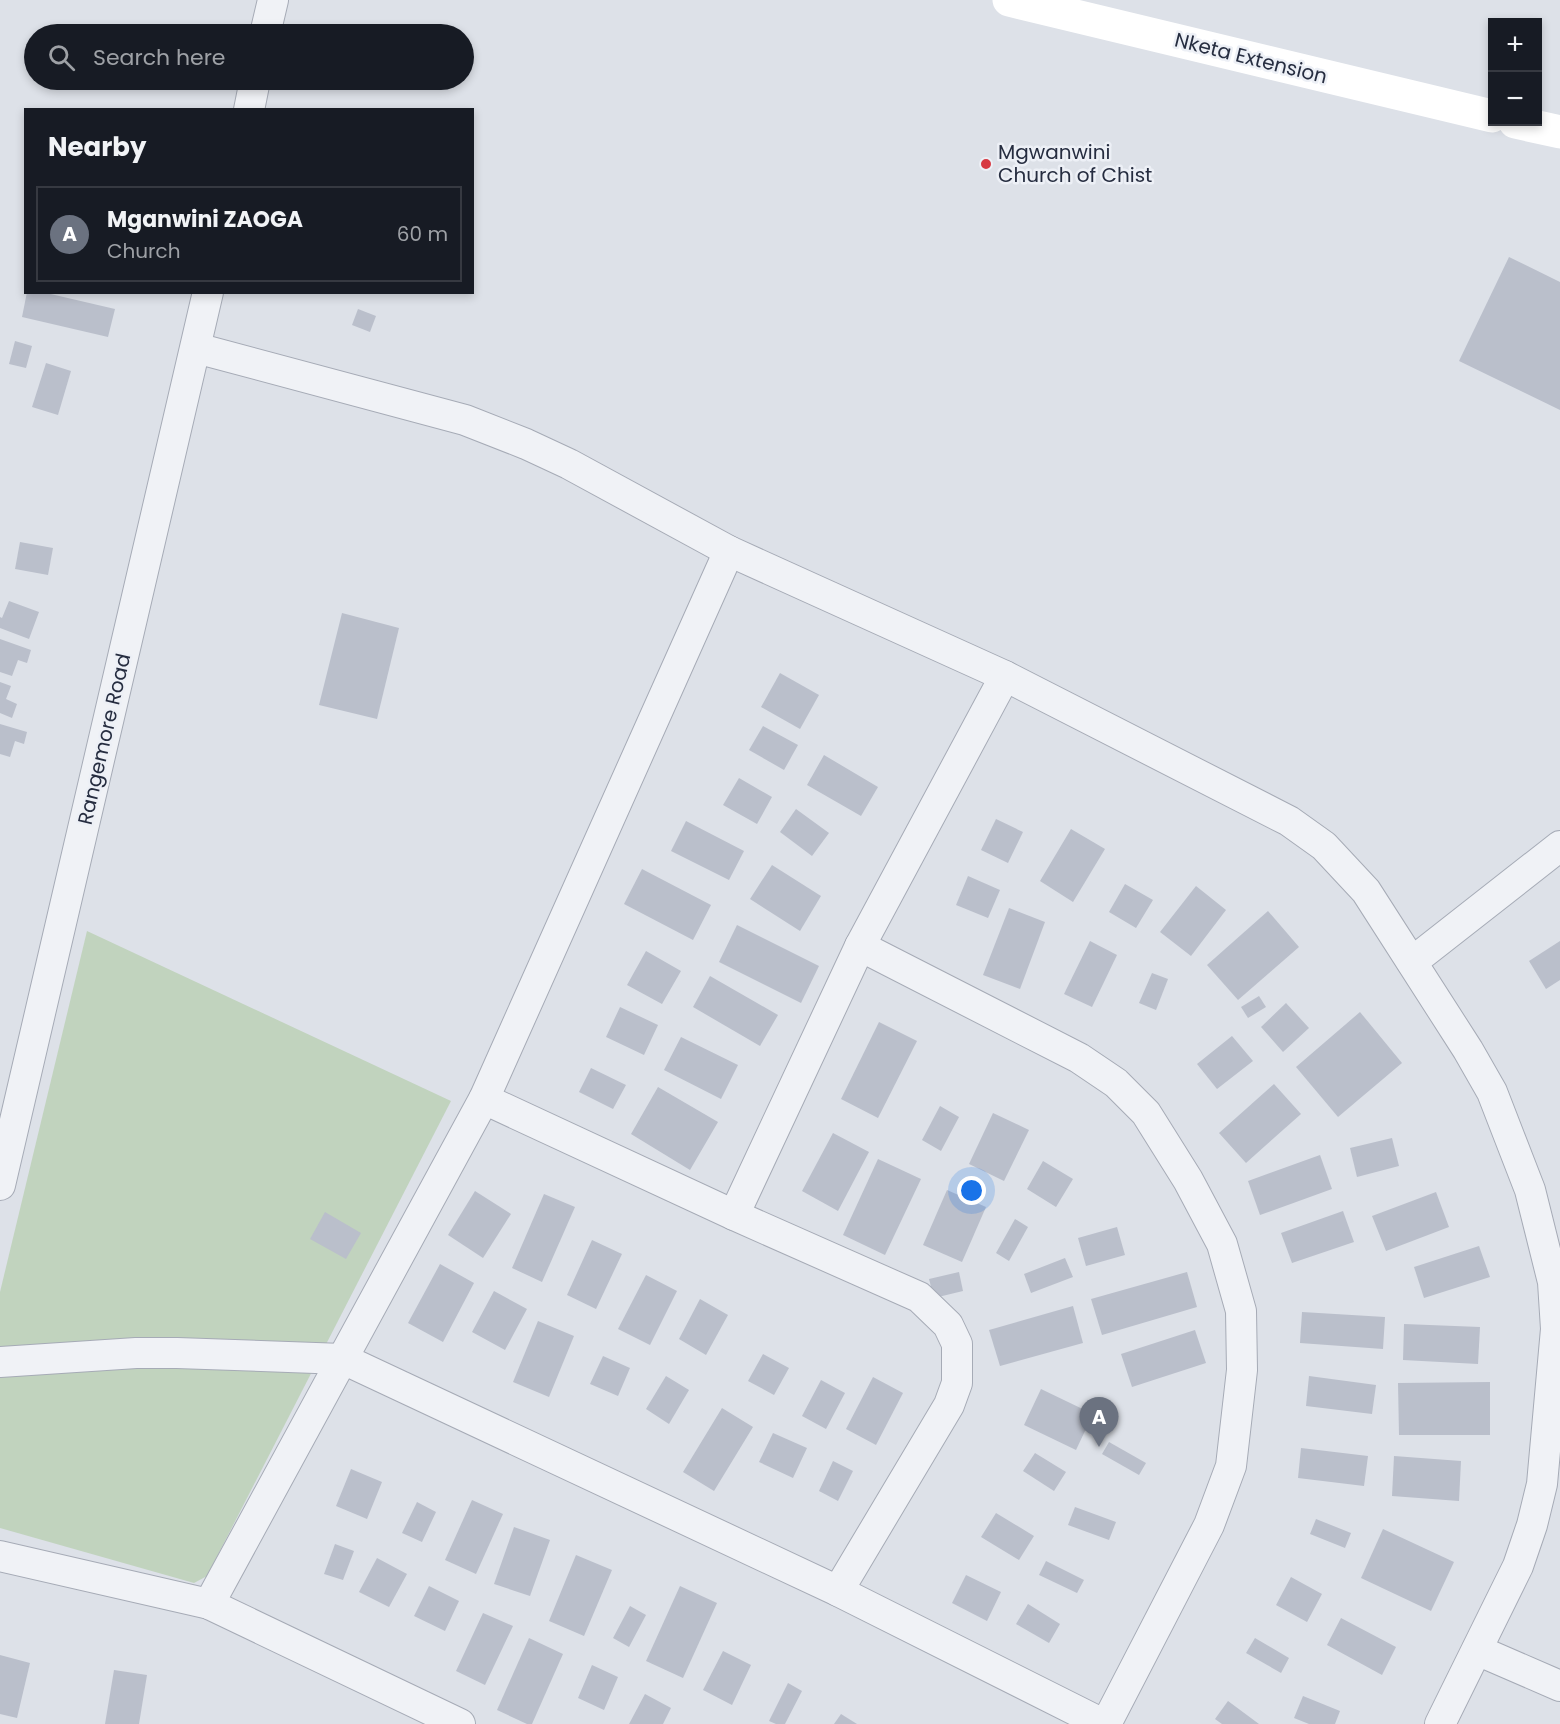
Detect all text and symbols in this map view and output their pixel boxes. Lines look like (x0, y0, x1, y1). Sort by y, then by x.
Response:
map controls (1488, 18, 1542, 126)
button: + (1488, 18, 1542, 72)
search box (24, 24, 474, 90)
street label: Nketa Extension (1172, 26, 1330, 90)
icon: search (45, 41, 78, 74)
text: Search here (93, 42, 226, 73)
button: − (1488, 72, 1542, 126)
text: Nearby (48, 129, 146, 165)
place label: Mgwanwini Church of Chist (998, 138, 1152, 189)
marker: Mgwanwini Church of Chist (979, 157, 993, 171)
text: Mganwini ZAOGA (107, 204, 303, 235)
text: A (62, 220, 77, 248)
text: 60 m (397, 220, 448, 248)
text: Church (107, 237, 180, 265)
street label: Rangemore Road (71, 651, 137, 827)
your location (957, 1176, 986, 1205)
pin: A (1080, 1398, 1118, 1447)

